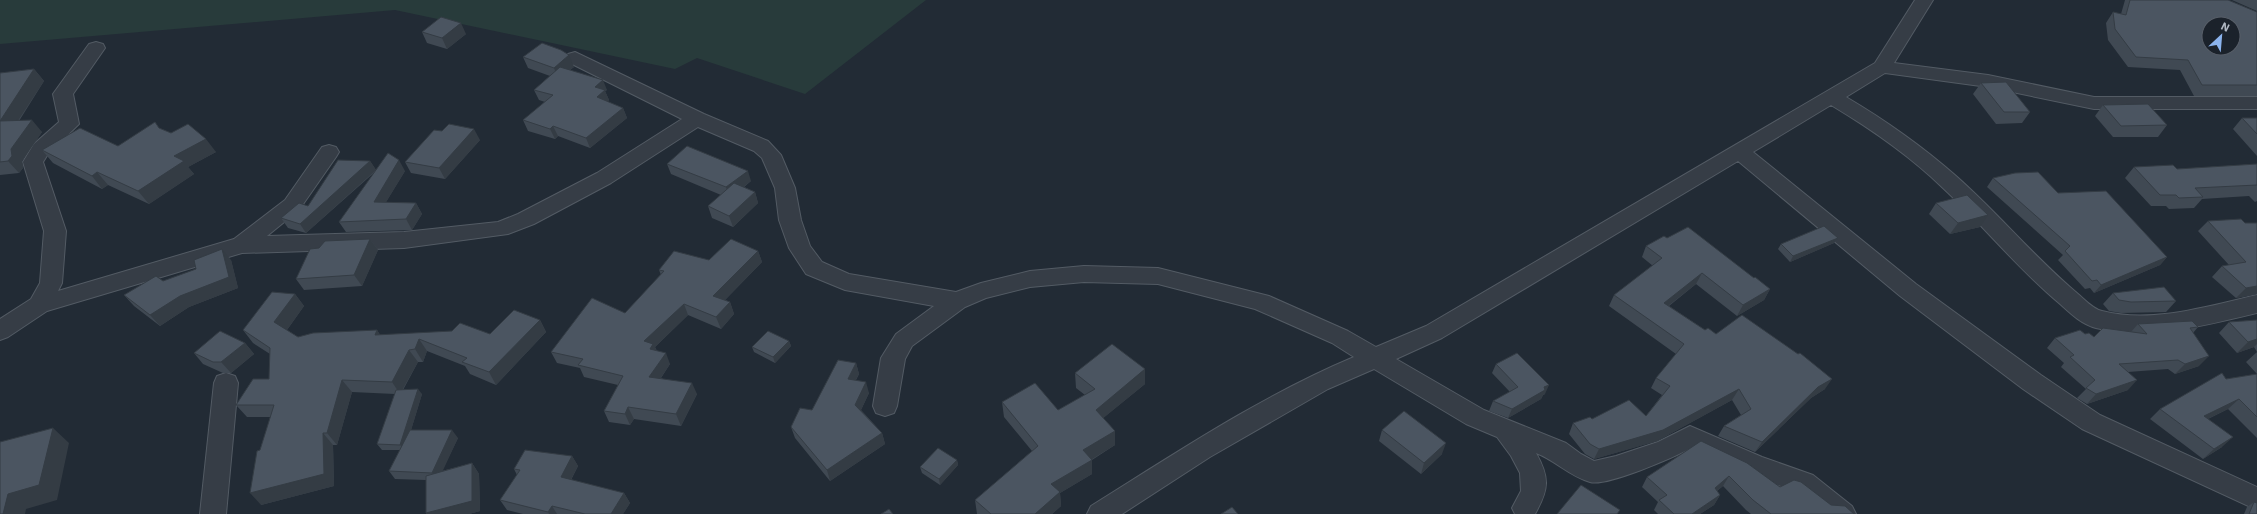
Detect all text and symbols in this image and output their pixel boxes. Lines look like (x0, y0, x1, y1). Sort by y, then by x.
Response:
north arrow (2201, 16, 2241, 56)
text: N (2219, 19, 2232, 35)

